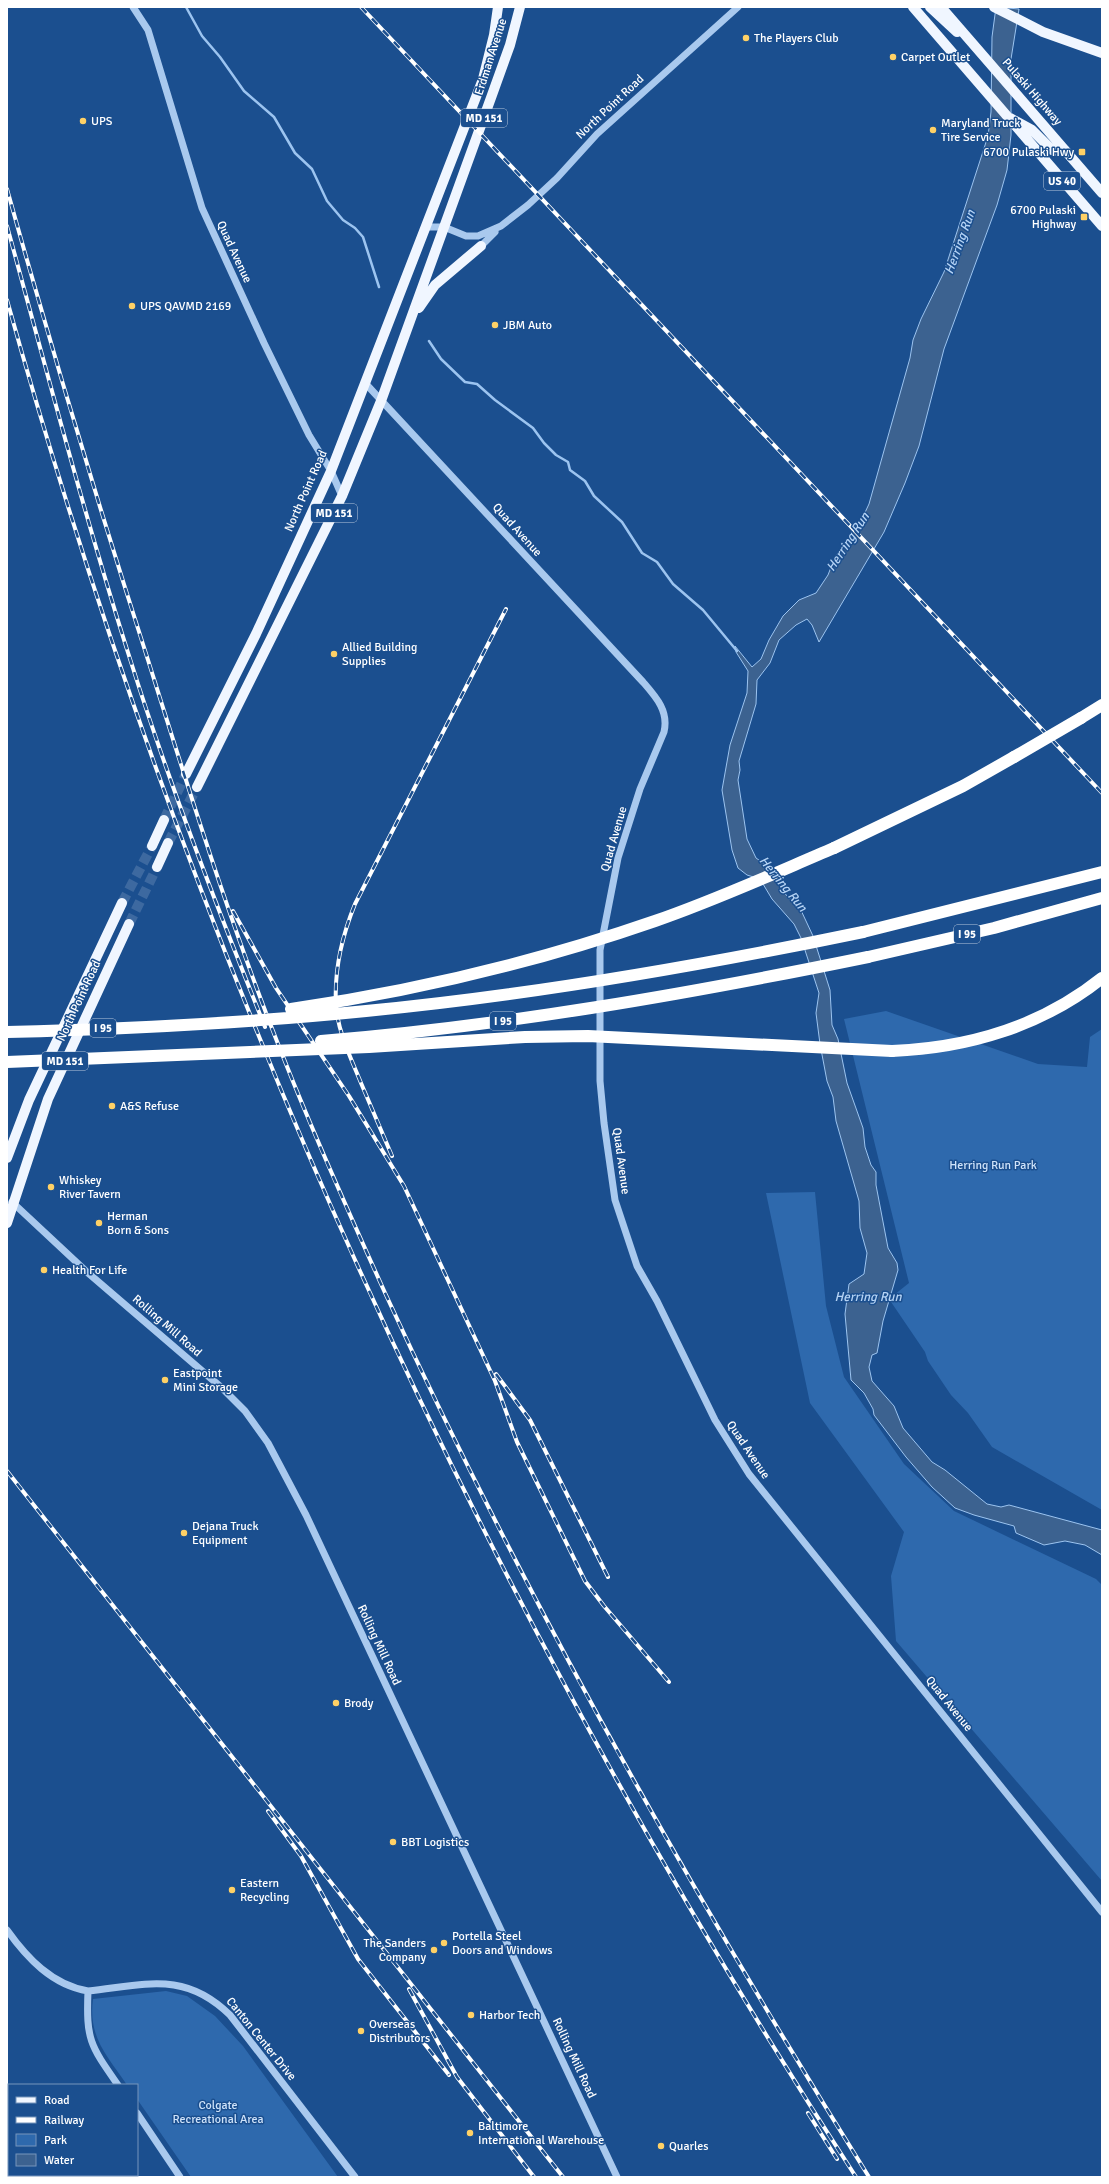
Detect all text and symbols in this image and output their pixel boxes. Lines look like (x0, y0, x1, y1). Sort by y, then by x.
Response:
street label: Erdman Avenue (472, 17, 510, 97)
place label: The Players Club (754, 31, 839, 46)
marker: The Players Club (741, 33, 751, 43)
place label: Carpet Outlet (901, 50, 970, 65)
marker: Carpet Outlet (888, 52, 898, 62)
street label: Pulaski Highway (999, 55, 1065, 129)
street label: North Point Road (573, 72, 647, 142)
road number: MD 151 (461, 109, 507, 127)
place label: UPS (91, 114, 113, 129)
marker: UPS (78, 116, 88, 126)
place label: Maryland Truck Tire Service (941, 116, 1020, 145)
marker: Maryland Truck Tire Service (928, 125, 938, 135)
place label: 6700 Pulaski Hwy (983, 145, 1074, 160)
marker: 6700 Pulaski Hwy (1077, 147, 1087, 157)
road number: US 40 (1044, 172, 1080, 190)
place label: 6700 Pulaski Highway (1010, 203, 1076, 232)
water label: Herring Run (941, 207, 979, 276)
marker: 6700 Pulaski Highway (1079, 212, 1089, 222)
street label: Quad Avenue (213, 218, 255, 286)
place label: UPS QAVMD 2169 (140, 299, 231, 314)
marker: UPS QAVMD 2169 (127, 301, 137, 311)
place label: JBM Auto (503, 318, 552, 333)
marker: JBM Auto (490, 320, 500, 330)
street label: North Point Road (281, 448, 331, 534)
street label: Quad Avenue (489, 500, 545, 560)
road number: MD 151 (311, 504, 357, 522)
water label: Herring Run (823, 509, 873, 575)
place label: Allied Building Supplies (342, 640, 417, 669)
marker: Allied Building Supplies (329, 649, 339, 659)
street label: Quad Avenue (598, 805, 630, 873)
water label: Herring Run (756, 853, 811, 916)
road number: I 95 (954, 925, 980, 943)
street label: North Point Road (54, 958, 104, 1044)
road number: I 95 (490, 1012, 516, 1030)
road number: I 95 (90, 1019, 116, 1037)
road number: MD 151 (42, 1052, 88, 1070)
place label: A&S Refuse (120, 1099, 179, 1114)
marker: A&S Refuse (107, 1101, 117, 1111)
street label: Quad Avenue (609, 1127, 633, 1195)
park label: Herring Run Park (949, 1158, 1037, 1173)
place label: Whiskey River Tavern (59, 1173, 121, 1202)
marker: Whiskey River Tavern (46, 1182, 56, 1192)
place label: Herman Born & Sons (107, 1209, 169, 1238)
marker: Herman Born & Sons (94, 1218, 104, 1228)
place label: Health For Life (52, 1263, 127, 1278)
marker: Health For Life (39, 1265, 49, 1275)
water label: Herring Run (834, 1289, 902, 1305)
street label: Rolling Mill Road (129, 1292, 205, 1360)
place label: Eastpoint Mini Storage (173, 1366, 238, 1395)
marker: Eastpoint Mini Storage (160, 1375, 170, 1385)
street label: Quad Avenue (723, 1418, 773, 1482)
place label: Dejana Truck Equipment (192, 1519, 258, 1548)
marker: Dejana Truck Equipment (179, 1528, 189, 1538)
street label: Rolling Mill Road (354, 1602, 404, 1688)
street label: Quad Avenue (922, 1673, 976, 1735)
place label: Brody (344, 1696, 374, 1711)
marker: Brody (331, 1698, 341, 1708)
place label: BBT Logistics (401, 1835, 469, 1850)
marker: BBT Logistics (388, 1837, 398, 1847)
place label: Eastern Recycling (240, 1876, 289, 1905)
marker: Eastern Recycling (227, 1885, 237, 1895)
place label: Portella Steel Doors and Windows (452, 1929, 553, 1958)
place label: The Sanders Company (364, 1936, 426, 1965)
marker: Portella Steel Doors and Windows (439, 1938, 449, 1948)
marker: The Sanders Company (429, 1945, 439, 1955)
street label: Canton Center Drive (223, 1994, 299, 2084)
place label: Harbor Tech (479, 2008, 540, 2023)
marker: Harbor Tech (466, 2010, 476, 2020)
street label: Rolling Mill Road (549, 2015, 599, 2101)
place label: Overseas Distributors (369, 2017, 430, 2046)
marker: Overseas Distributors (356, 2026, 366, 2036)
legend (8, 2084, 138, 2176)
text: Road (44, 2093, 70, 2108)
park label: Colgate Recreational Area (172, 2098, 264, 2127)
text: Railway (44, 2113, 84, 2128)
place label: Baltimore International Warehouse (478, 2119, 604, 2148)
marker: Baltimore International Warehouse (465, 2128, 475, 2138)
text: Park (44, 2133, 67, 2148)
place label: Quarles (669, 2139, 709, 2154)
marker: Quarles (656, 2141, 666, 2151)
text: Water (44, 2153, 75, 2168)

